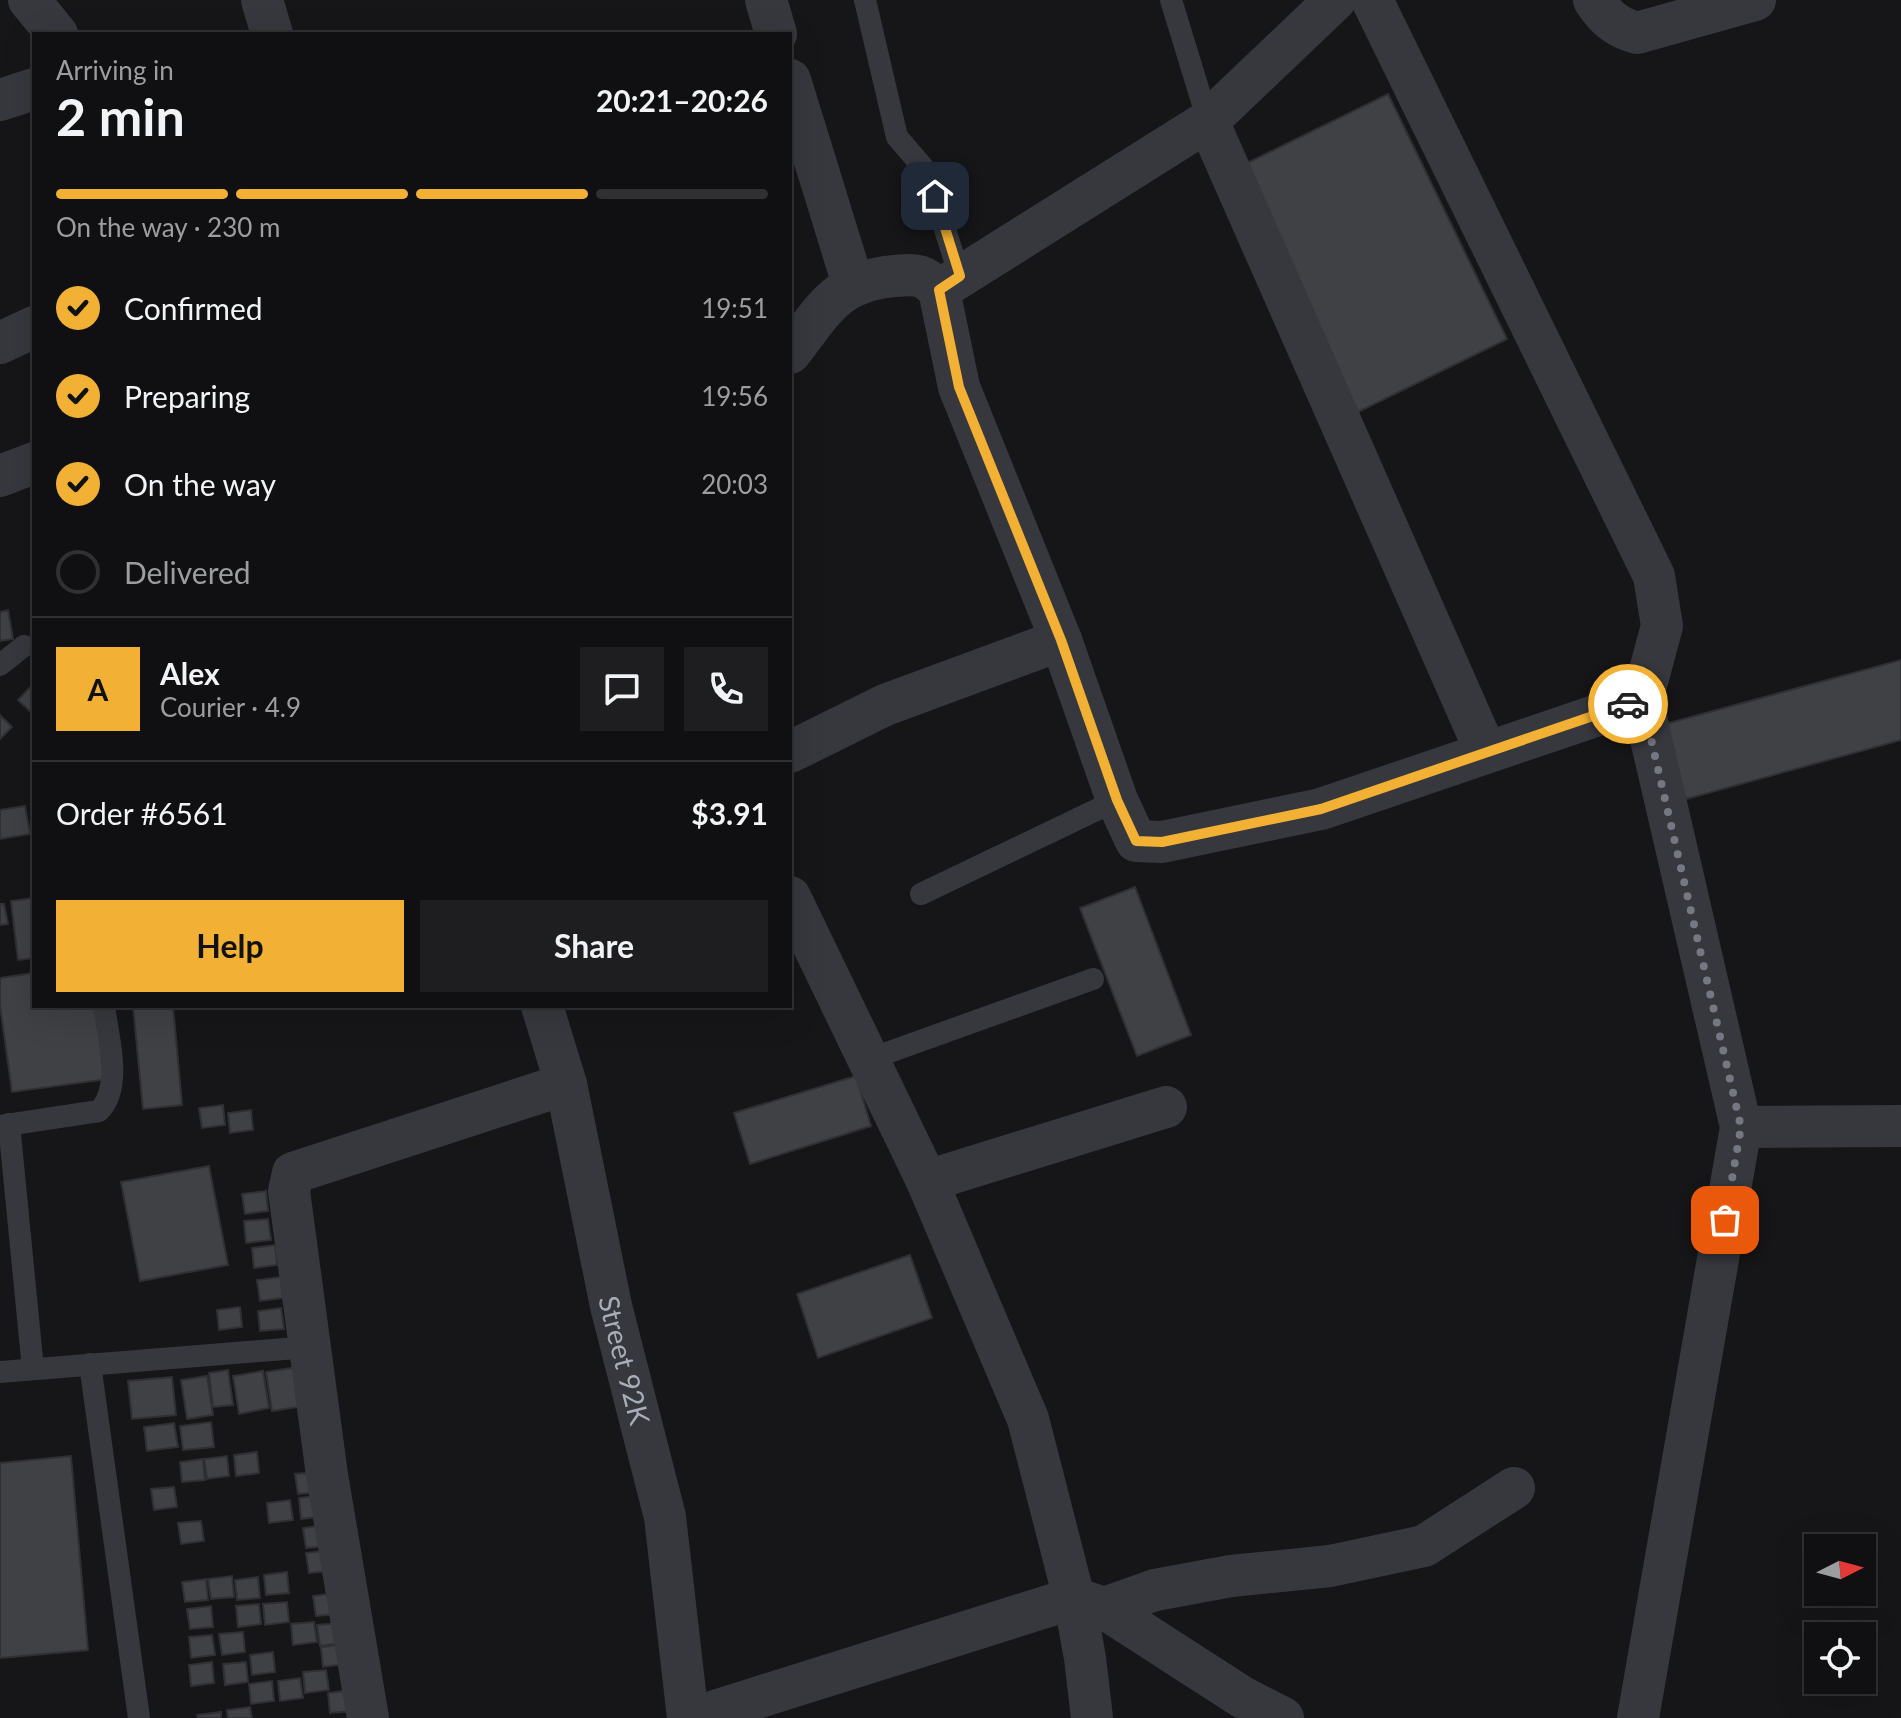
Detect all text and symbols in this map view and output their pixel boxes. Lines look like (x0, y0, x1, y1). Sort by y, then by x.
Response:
text: Arriving in (56, 54, 174, 86)
text: 20:21–20:26 (596, 82, 768, 118)
text: 2 min (56, 85, 185, 147)
pin (901, 162, 969, 230)
icon: home (913, 174, 957, 218)
text: On the way · 230 m (56, 211, 280, 243)
icon: check (56, 286, 100, 330)
text: Confirmed (124, 290, 263, 326)
text: 19:51 (701, 292, 768, 324)
icon: check (56, 374, 100, 418)
text: Preparing (124, 378, 250, 414)
text: 19:56 (701, 380, 768, 412)
icon: check (56, 462, 100, 506)
text: On the way (124, 466, 276, 502)
text: 20:03 (701, 468, 768, 500)
text: Delivered (124, 554, 251, 590)
button: chat (580, 647, 664, 731)
button: phone (684, 647, 768, 731)
text: Alex (160, 655, 220, 691)
courier (1588, 664, 1668, 744)
text: A (88, 671, 108, 707)
icon: car (1606, 682, 1650, 726)
text: Courier · 4.9 (160, 691, 301, 723)
text: Order #6561 (56, 795, 228, 831)
text: $3.91 (691, 795, 768, 831)
button: Help (56, 900, 404, 992)
button: Share (420, 900, 768, 992)
pin (1691, 1186, 1759, 1254)
icon: bag (1703, 1198, 1747, 1242)
street label: Street 92K (592, 1293, 658, 1429)
north arrow (1804, 1534, 1876, 1606)
map controls (1804, 1534, 1876, 1694)
button: locate (1804, 1622, 1876, 1694)

